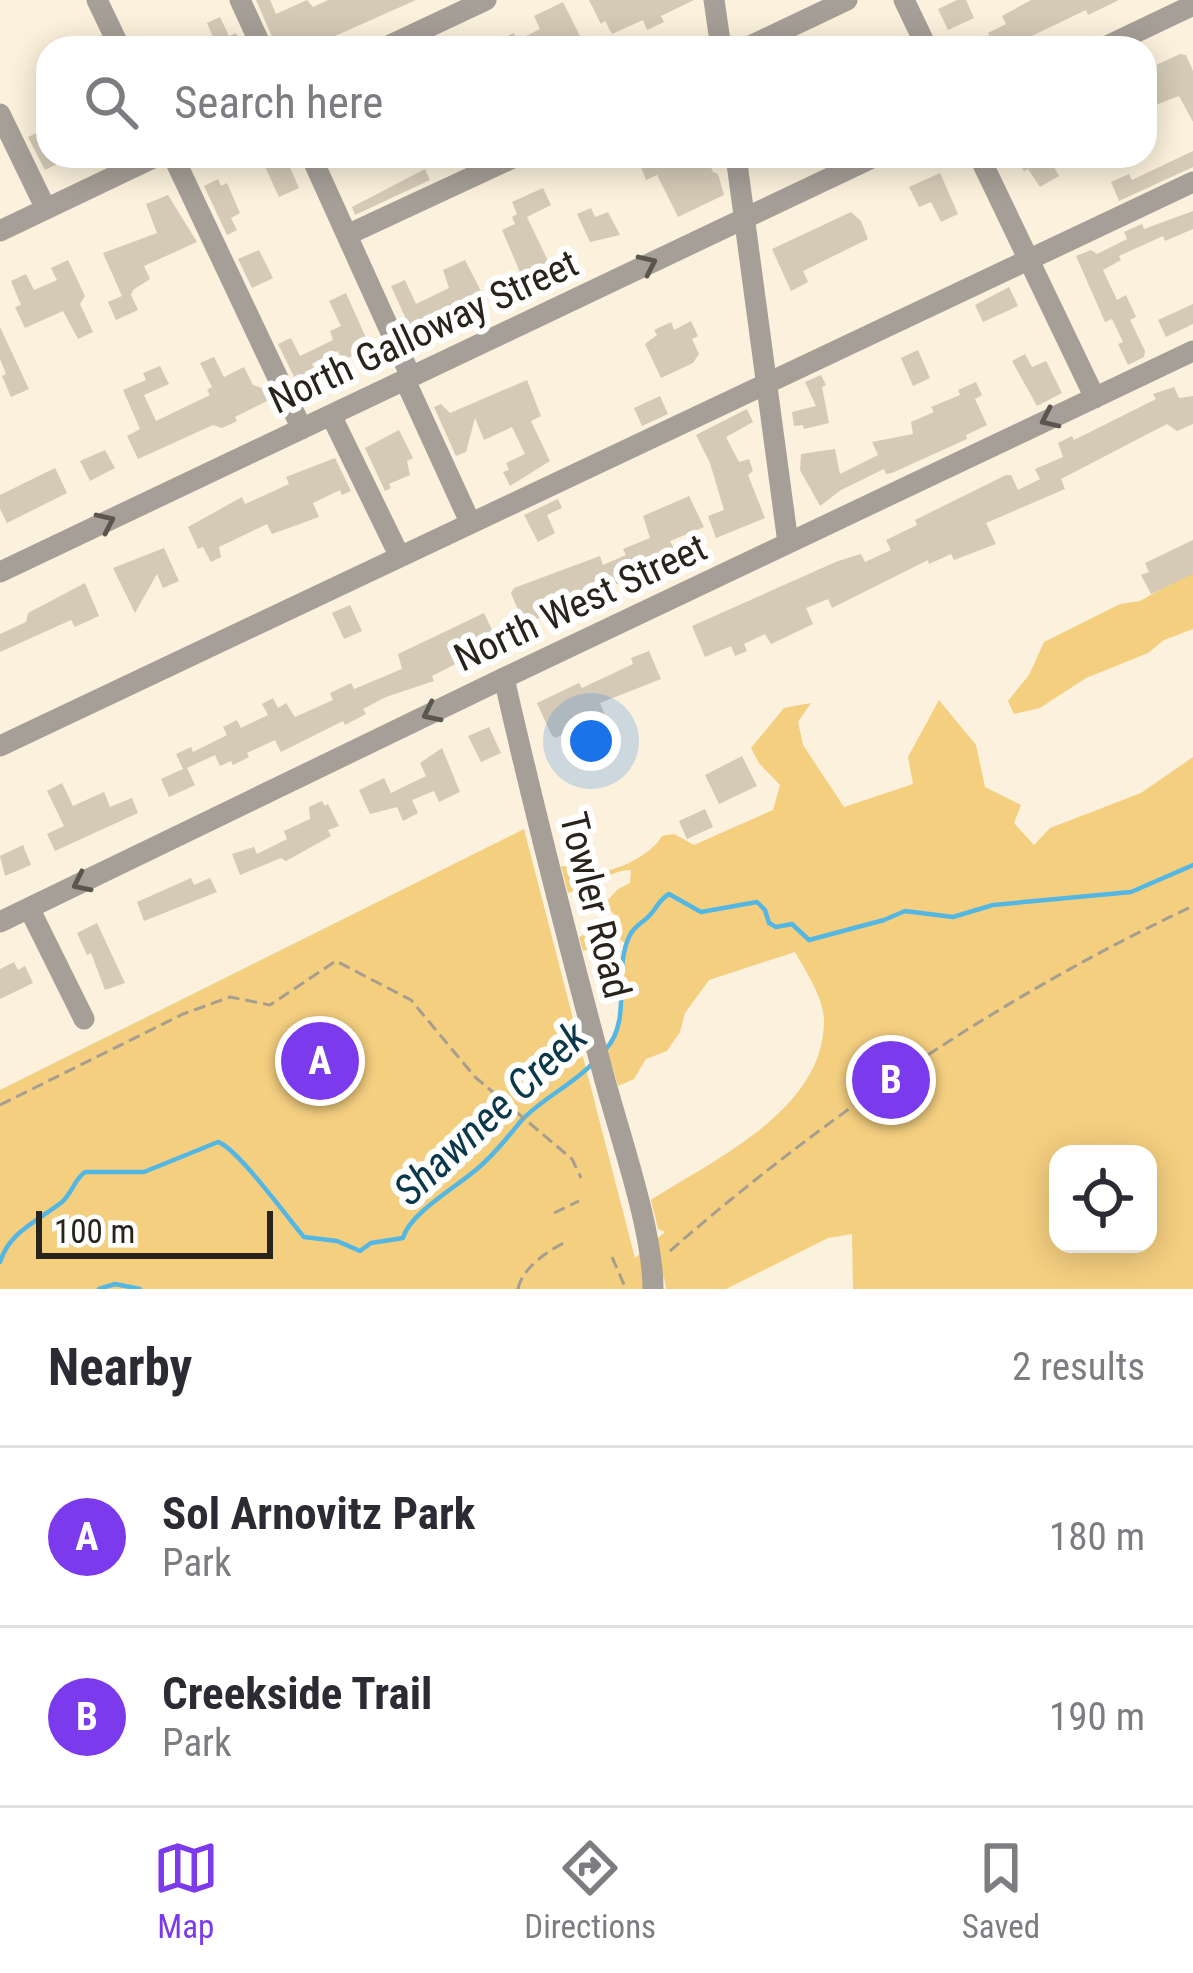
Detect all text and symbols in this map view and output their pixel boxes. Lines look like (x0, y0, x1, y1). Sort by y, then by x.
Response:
search box (36, 36, 1157, 168)
icon: search (78, 69, 144, 135)
text: Search here (174, 76, 383, 129)
street label: North Galloway Street (262, 240, 585, 424)
one-way arrow (636, 255, 657, 278)
one-way arrow (1040, 405, 1061, 428)
one-way arrow (94, 513, 115, 536)
street label: North West Street (447, 524, 714, 681)
one-way arrow (422, 699, 444, 722)
your location (561, 711, 621, 771)
street label: Towler Road (550, 808, 640, 1003)
one-way arrow (72, 869, 93, 892)
water label: Shawnee Creek (384, 1011, 597, 1215)
pin: A (281, 1016, 359, 1106)
pin: B (852, 1035, 930, 1125)
map controls (1049, 1145, 1157, 1253)
button: locate (1049, 1145, 1157, 1253)
scale bar (36, 1205, 273, 1258)
text: 100 m (54, 1212, 135, 1251)
text: Nearby (48, 1338, 192, 1397)
text: 2 results (1012, 1344, 1145, 1390)
text: Sol Arnovitz Park (162, 1487, 475, 1540)
text: A (75, 1514, 99, 1560)
text: 180 m (1049, 1514, 1145, 1560)
text: Park (162, 1540, 232, 1586)
text: Creekside Trail (162, 1667, 432, 1720)
text: B (76, 1694, 98, 1740)
text: 190 m (1049, 1694, 1145, 1740)
text: Park (162, 1720, 232, 1766)
tab: Map (153, 1835, 219, 1946)
tab: Directions (524, 1835, 656, 1946)
tab: Saved (962, 1835, 1040, 1946)

